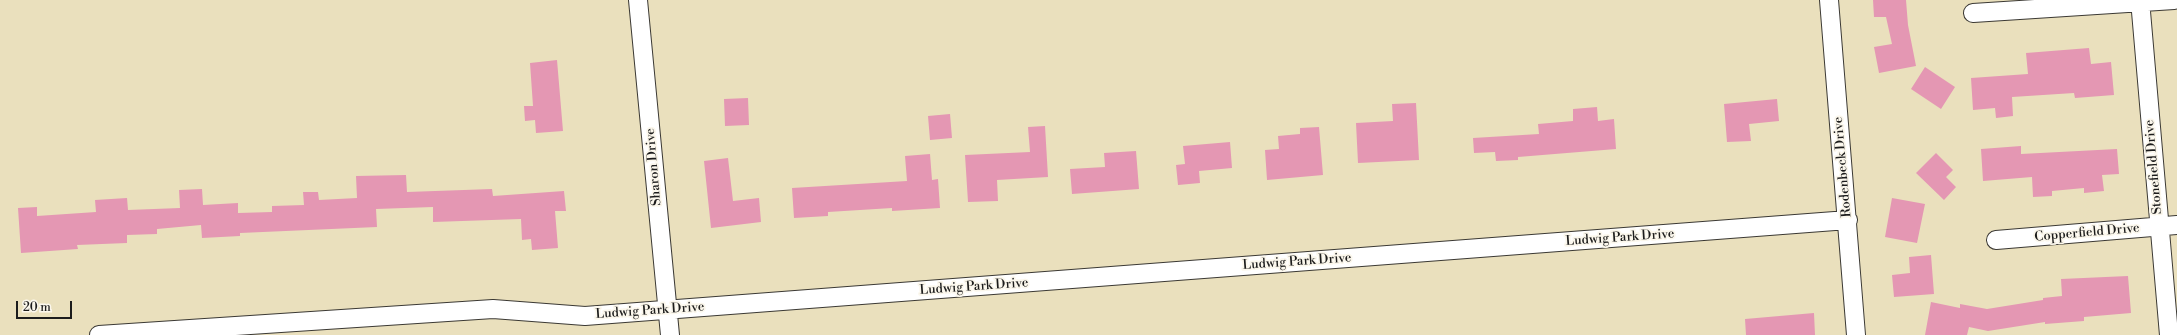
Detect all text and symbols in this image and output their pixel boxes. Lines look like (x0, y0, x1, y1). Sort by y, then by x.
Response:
street label: Rodenbeck Drive (1831, 116, 1855, 218)
street label: Stonefield Drive (2142, 119, 2166, 215)
street label: Sharon Drive (643, 127, 665, 207)
street label: Copperfield Drive (2034, 221, 2140, 245)
street label: Ludwig Park Drive (1565, 226, 1675, 250)
street label: Ludwig Park Drive (1242, 250, 1352, 274)
street label: Ludwig Park Drive (919, 275, 1029, 299)
scale bar (18, 293, 74, 319)
street label: Ludwig Park Drive (595, 299, 705, 323)
text: 20 m (23, 300, 51, 315)

